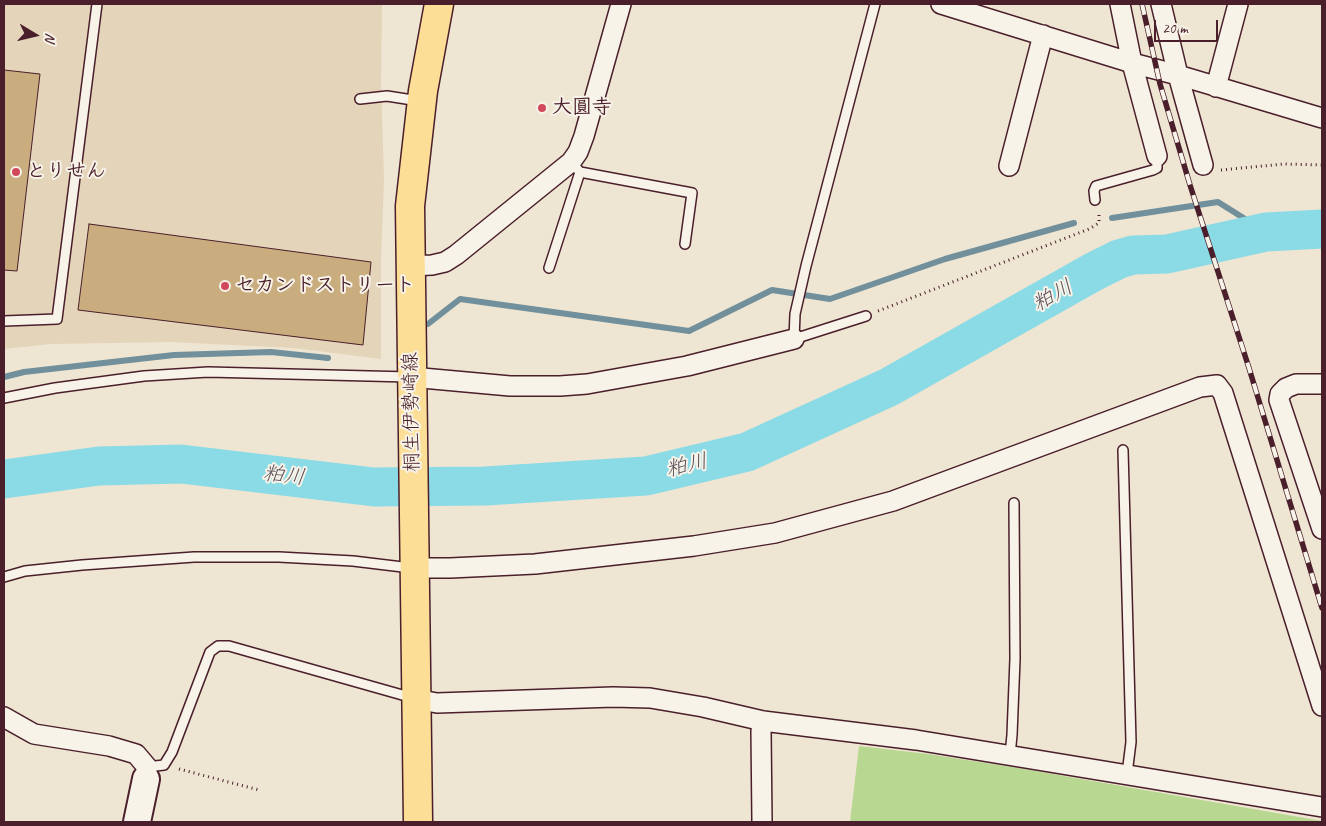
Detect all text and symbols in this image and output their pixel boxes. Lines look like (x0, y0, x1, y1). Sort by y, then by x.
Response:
north arrow (10, 10, 60, 60)
scale bar (1156, 10, 1220, 42)
text: 20 m (1162, 19, 1188, 38)
text: N (41, 32, 59, 43)
place label: 大圓寺 (552, 96, 612, 120)
marker: 大圓寺 (536, 102, 548, 114)
place label: とりせん (26, 160, 106, 184)
marker: とりせん (10, 166, 22, 178)
place label: セカンドストリート (235, 274, 415, 298)
water label: 粕川 (1029, 275, 1077, 317)
marker: セカンドストリート (219, 280, 231, 292)
street label: 桐生伊勢崎線 (399, 352, 425, 472)
water label: 粕川 (664, 449, 710, 483)
water label: 粕川 (262, 461, 306, 491)

